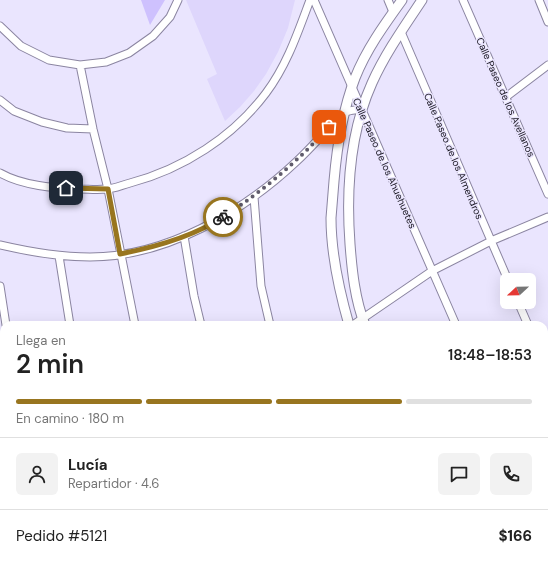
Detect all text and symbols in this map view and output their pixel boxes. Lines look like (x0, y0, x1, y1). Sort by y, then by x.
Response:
street label: Calle Paseo de los Avellanos (473, 35, 538, 159)
street label: Calle Paseo de los Almendros (421, 91, 486, 221)
street label: Calle Paseo de los Ahuehuetes (350, 96, 419, 230)
pin (312, 110, 346, 144)
icon: bag (318, 116, 340, 138)
pin (49, 171, 83, 205)
icon: home (55, 177, 77, 199)
courier (203, 197, 243, 237)
icon: bike (212, 206, 234, 228)
north arrow (500, 273, 536, 309)
map controls (500, 273, 536, 309)
text: Llega en (16, 332, 66, 349)
text: 18:48–18:53 (448, 345, 532, 365)
text: 2 min (16, 347, 84, 381)
text: En camino · 180 m (16, 410, 124, 427)
button: person (16, 453, 58, 495)
button: chat (438, 453, 480, 495)
button: phone (490, 453, 532, 495)
text: Lucía (68, 455, 108, 475)
text: Repartidor · 4.6 (68, 475, 159, 492)
text: Pedido #5121 (16, 526, 107, 546)
text: $166 (498, 526, 532, 546)

